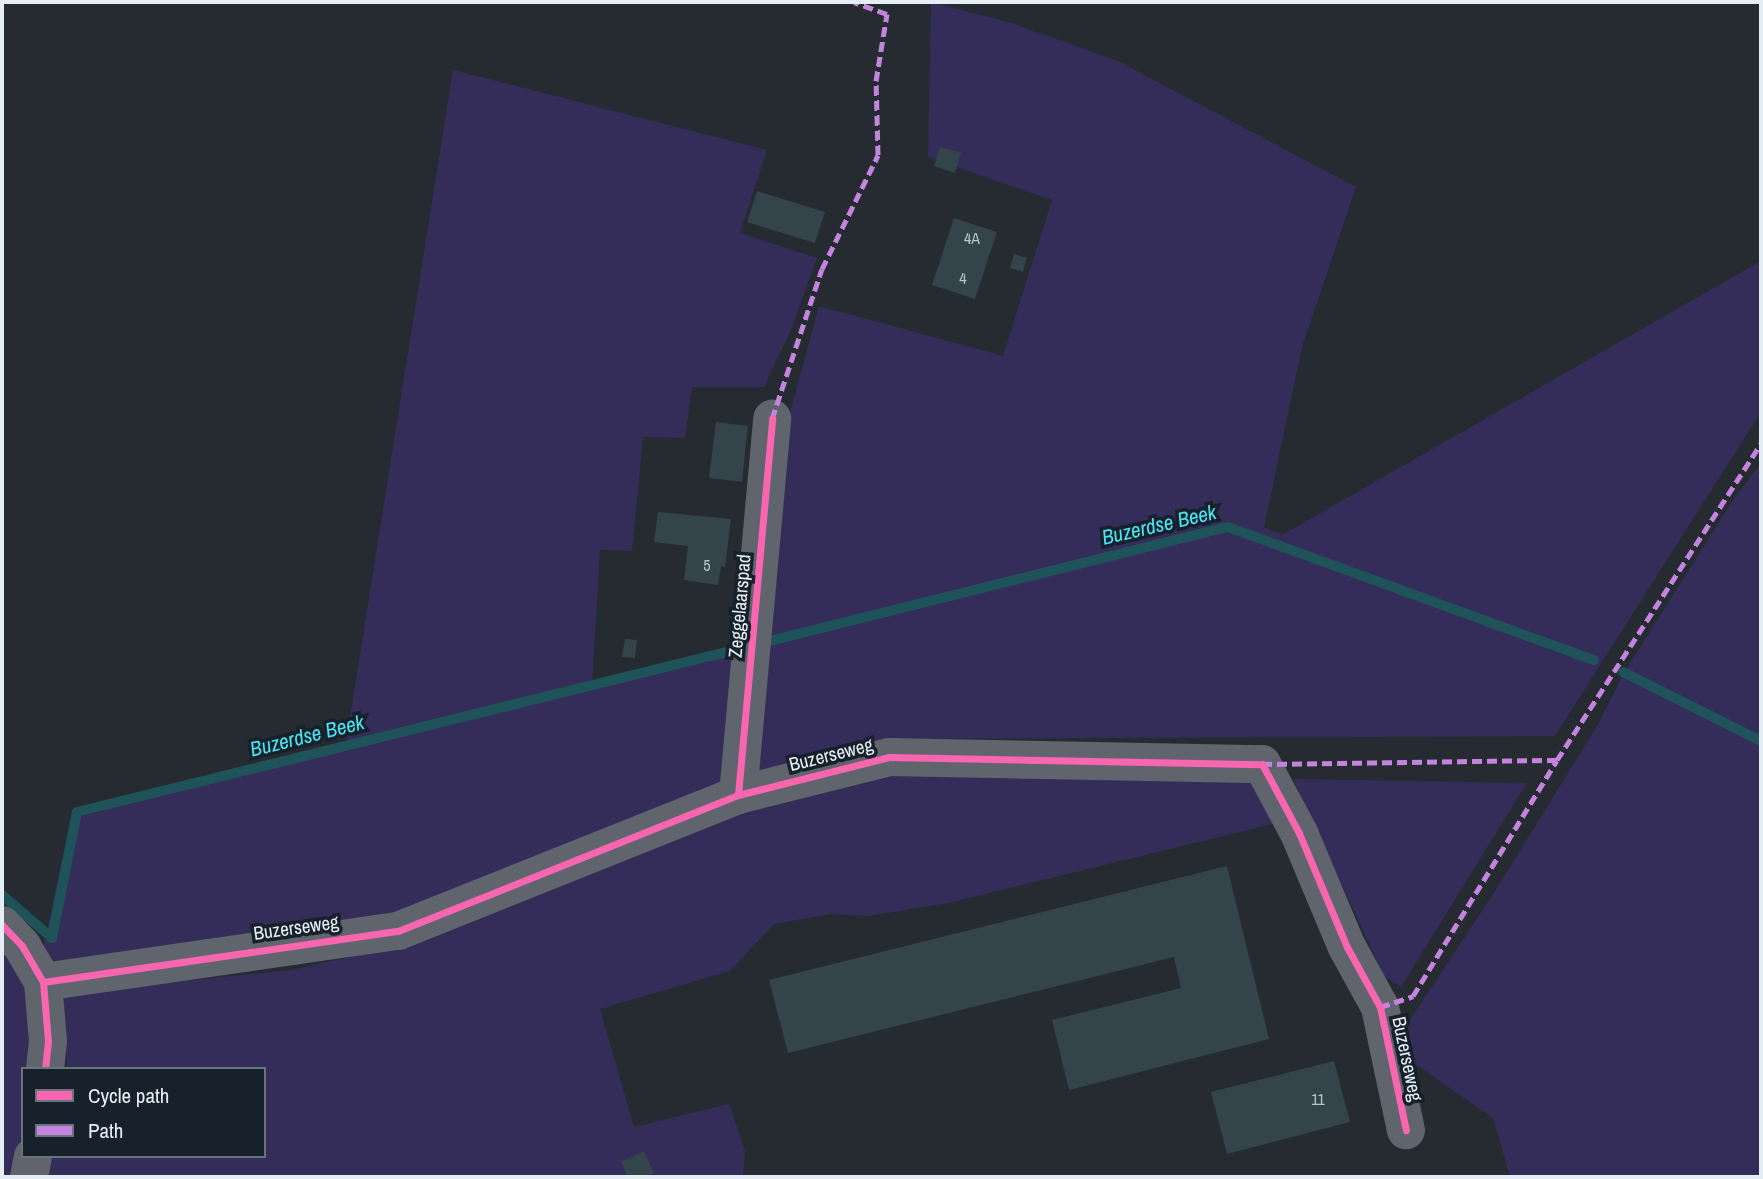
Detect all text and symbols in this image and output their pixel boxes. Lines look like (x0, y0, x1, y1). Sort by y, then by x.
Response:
house number: 4A (964, 228, 980, 248)
house number: 4 (959, 268, 967, 288)
water label: Buzerdse Beek (1099, 500, 1219, 550)
street label: Zeggelaarspad (724, 553, 756, 659)
house number: 5 (703, 555, 711, 575)
water label: Buzerdse Beek (247, 710, 367, 762)
street label: Buzerseweg (787, 734, 875, 776)
street label: Buzerseweg (252, 911, 340, 945)
street label: Buzerseweg (1387, 1015, 1427, 1103)
legend (21, 1067, 266, 1158)
text: Cycle path (88, 1081, 169, 1110)
house number: 11 (1311, 1089, 1325, 1109)
text: Path (88, 1116, 123, 1145)

